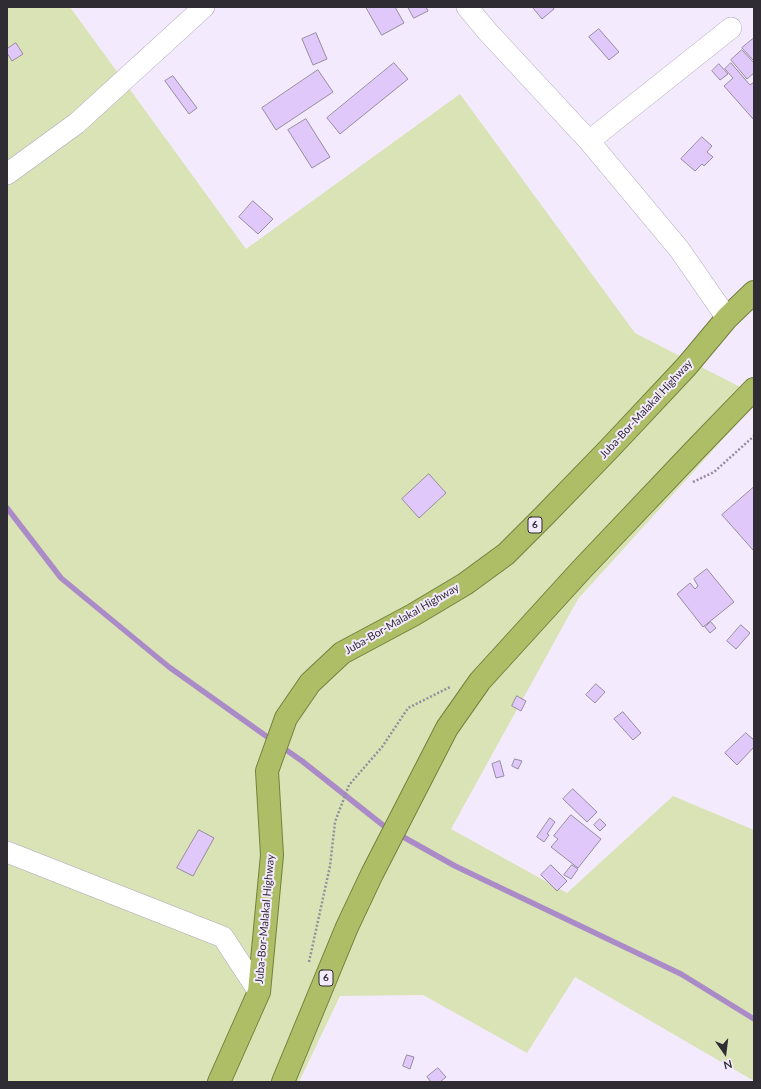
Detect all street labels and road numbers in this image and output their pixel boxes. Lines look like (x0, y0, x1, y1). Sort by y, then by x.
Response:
street label: Juba-Bor-Malakal Highway (597, 357, 695, 461)
road number: 6 (528, 517, 542, 533)
street label: Juba-Bor-Malakal Highway (342, 581, 462, 657)
street label: Juba-Bor-Malakal Highway (253, 854, 277, 984)
road number: 6 (319, 970, 333, 986)

